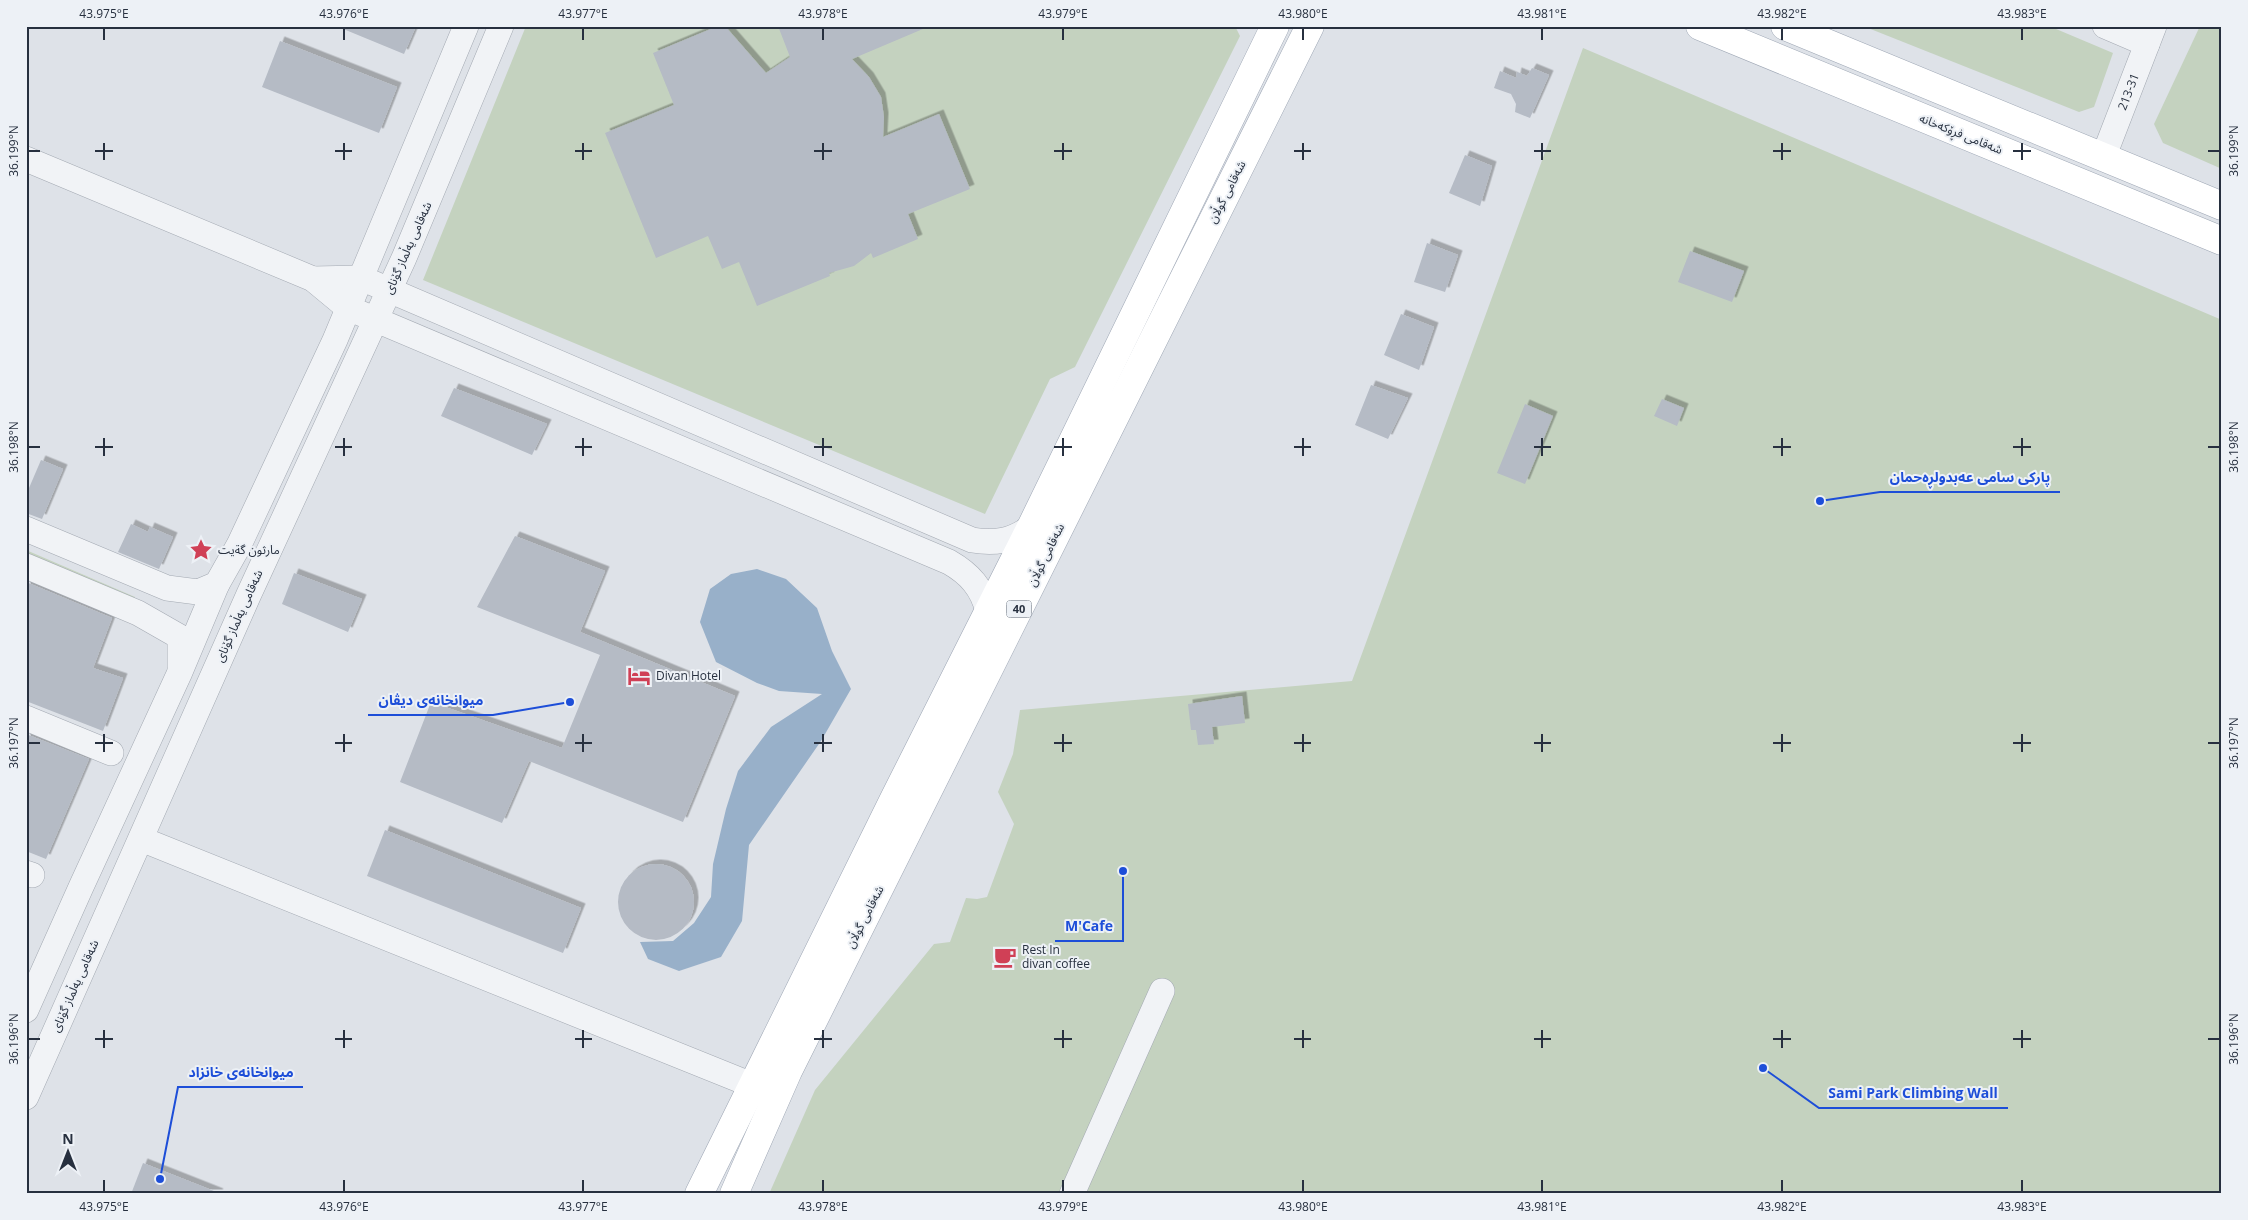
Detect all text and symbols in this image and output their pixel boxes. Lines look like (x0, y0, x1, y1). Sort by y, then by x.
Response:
text: 43.975°E (79, 5, 129, 22)
text: 43.976°E (319, 5, 369, 22)
text: 43.977°E (558, 5, 608, 22)
text: 43.978°E (798, 5, 848, 22)
text: 43.979°E (1038, 5, 1088, 22)
text: 43.980°E (1278, 5, 1328, 22)
text: 43.981°E (1517, 5, 1567, 22)
text: 43.982°E (1757, 5, 1807, 22)
text: 43.983°E (1997, 5, 2047, 22)
street label: 213-31 (2113, 71, 2143, 112)
street label: شەقامی فڕۆکەخانە (1916, 109, 2005, 160)
text: 36.199°N (5, 125, 22, 177)
text: 36.199°N (2225, 125, 2242, 177)
street label: شەقامی گوڵان (1203, 157, 1250, 226)
street label: شەقامی یەڵماز گۆنای (379, 199, 436, 297)
text: 36.198°N (5, 421, 22, 473)
text: 36.198°N (2225, 421, 2242, 473)
callout: پارکی سامی عەبدولڕەحمان (1880, 463, 2060, 492)
text: پارکی سامی عەبدولڕەحمان (1890, 467, 2050, 489)
street label: شەقامی گوڵان (1023, 520, 1068, 589)
place icon: مارثون گةيت (188, 537, 214, 563)
place label: مارثون گةيت (218, 541, 280, 558)
street label: شەقامی یەڵماز گۆنای (210, 567, 267, 665)
road number: 40 (1006, 600, 1032, 618)
hotel icon: Divan Hotel (626, 663, 652, 689)
place label: Divan Hotel (656, 667, 721, 684)
callout: میوانخانەی دیڤان (368, 686, 493, 715)
text: میوانخانەی دیڤان (379, 690, 483, 709)
text: 36.197°N (5, 717, 22, 769)
text: 36.197°N (2225, 717, 2242, 769)
street label: شەقامی گوڵان (841, 882, 888, 951)
callout: M'Cafe (1055, 912, 1123, 941)
text: M'Cafe (1065, 916, 1113, 935)
street label: شەقامی یەڵماز گۆنای (46, 937, 103, 1035)
place label: Rest In divan coffee (1022, 941, 1090, 972)
cafe icon: Rest In divan coffee (992, 944, 1018, 970)
text: 36.196°N (5, 1013, 22, 1065)
text: 36.196°N (2225, 1013, 2242, 1065)
callout: میوانخانەی خانزاد (178, 1058, 303, 1087)
text: میوانخانەی خانزاد (188, 1062, 294, 1081)
callout: Sami Park Climbing Wall (1819, 1079, 2008, 1108)
text: Sami Park Climbing Wall (1828, 1083, 1998, 1102)
north arrow (42, 1128, 92, 1178)
text: N (62, 1129, 74, 1148)
text: 43.975°E (79, 1198, 129, 1215)
text: 43.976°E (319, 1198, 369, 1215)
text: 43.977°E (558, 1198, 608, 1215)
text: 43.978°E (798, 1198, 848, 1215)
text: 43.979°E (1038, 1198, 1088, 1215)
text: 43.980°E (1278, 1198, 1328, 1215)
text: 43.981°E (1517, 1198, 1567, 1215)
text: 43.982°E (1757, 1198, 1807, 1215)
text: 43.983°E (1997, 1198, 2047, 1215)

